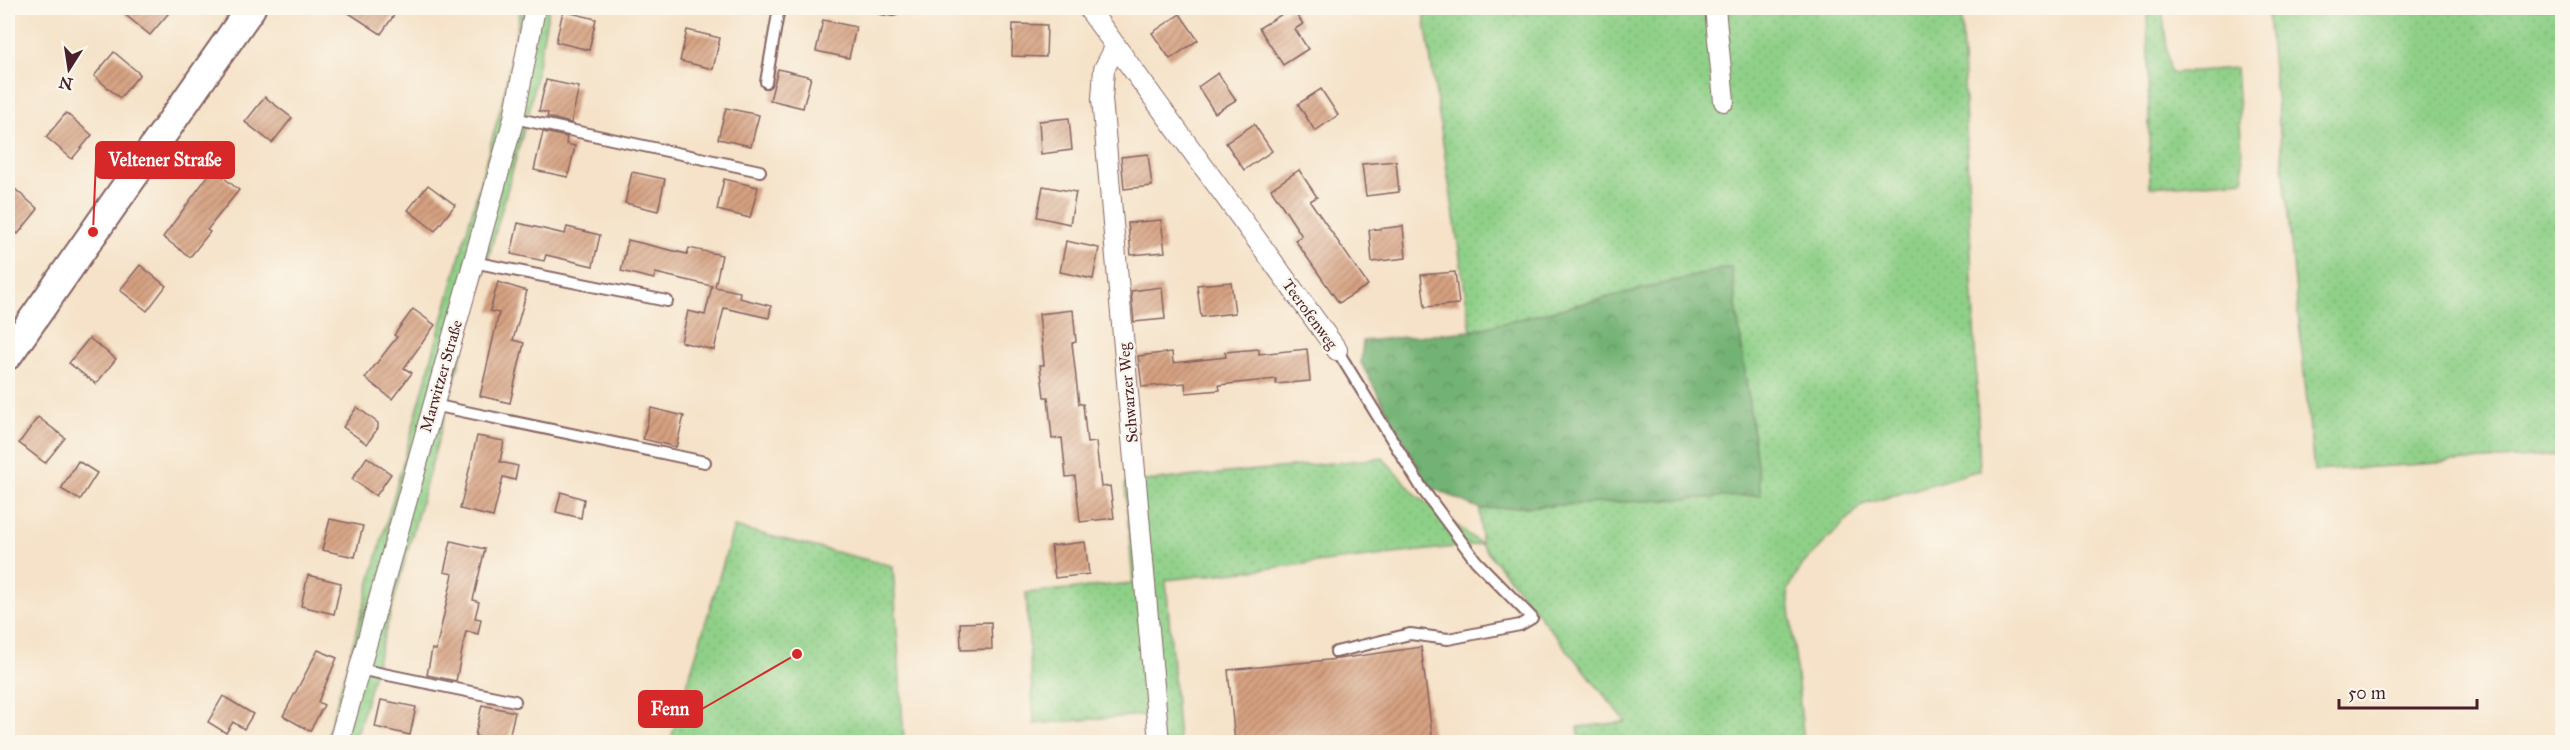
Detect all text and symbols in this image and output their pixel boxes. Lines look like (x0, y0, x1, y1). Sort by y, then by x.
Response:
north arrow (39, 39, 99, 99)
text: N (57, 72, 75, 94)
callout: Veltener Straße (96, 142, 234, 178)
text: Veltener Straße (107, 149, 222, 171)
street label: Teerofenweg (1277, 275, 1342, 354)
street label: Marwitzer Straße (416, 317, 466, 434)
street label: Schwarzer Weg (1114, 342, 1143, 444)
scale bar (2339, 672, 2477, 710)
text: 50 m (2348, 682, 2386, 704)
callout: Fenn (639, 691, 702, 727)
text: Fenn (651, 698, 689, 720)

